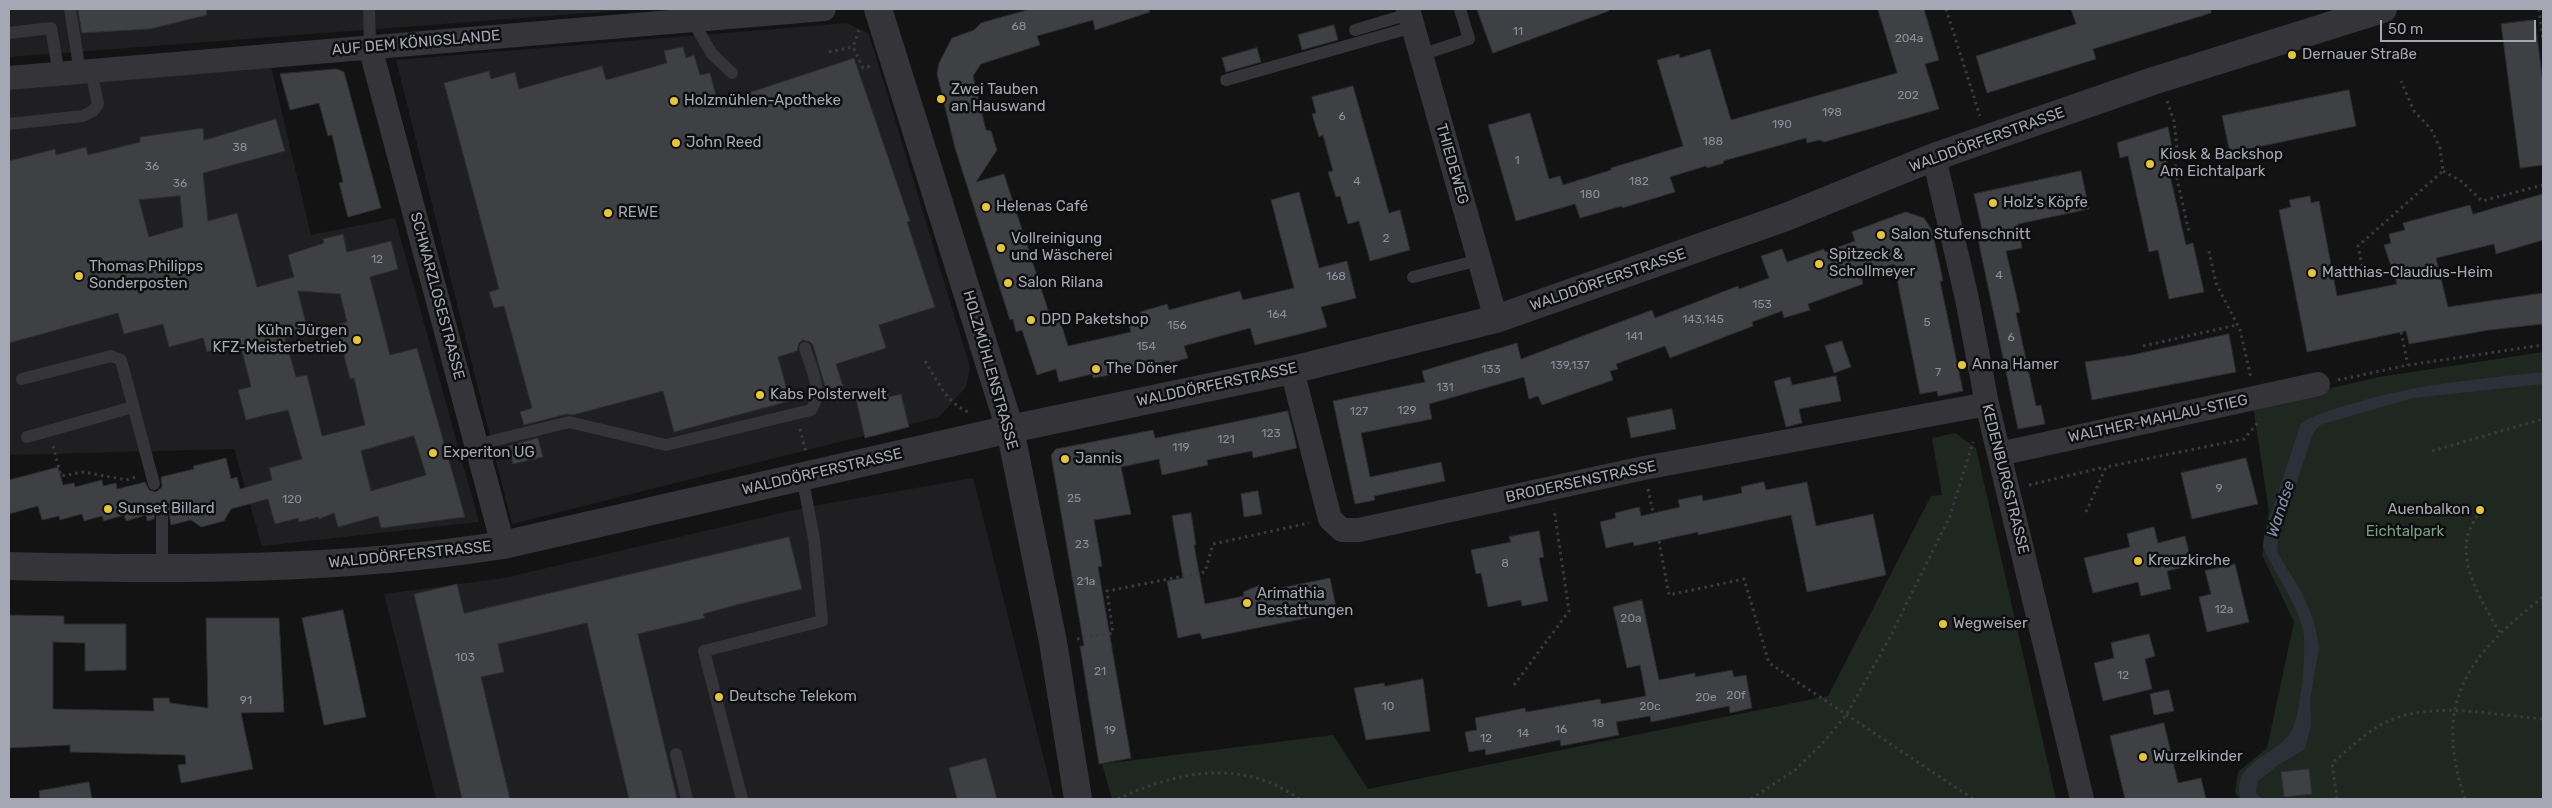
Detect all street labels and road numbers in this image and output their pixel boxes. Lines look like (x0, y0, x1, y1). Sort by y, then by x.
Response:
street label: AUF DEM KÖNIGSLANDE (331, 27, 501, 59)
street label: WALDDÖRFERSTRASSE (1907, 104, 2067, 176)
street label: THIEDEWEG (1432, 122, 1472, 206)
street label: SCHWARZLOSESTRASSE (406, 210, 468, 382)
street label: WALDDÖRFERSTRASSE (1528, 245, 1688, 315)
street label: HOLZMÜHLENSTRASSE (959, 288, 1021, 452)
street label: WALDDÖRFERSTRASSE (1135, 359, 1299, 411)
street label: WALTHER-MAHLAU-STIEG (2067, 391, 2249, 447)
street label: KEDENBURGSTRASSE (1978, 402, 2032, 556)
street label: WALDDÖRFERSTRASSE (740, 445, 904, 499)
street label: BRODERSENSTRASSE (1504, 457, 1658, 507)
street label: WALDDÖRFERSTRASSE (328, 537, 492, 573)

